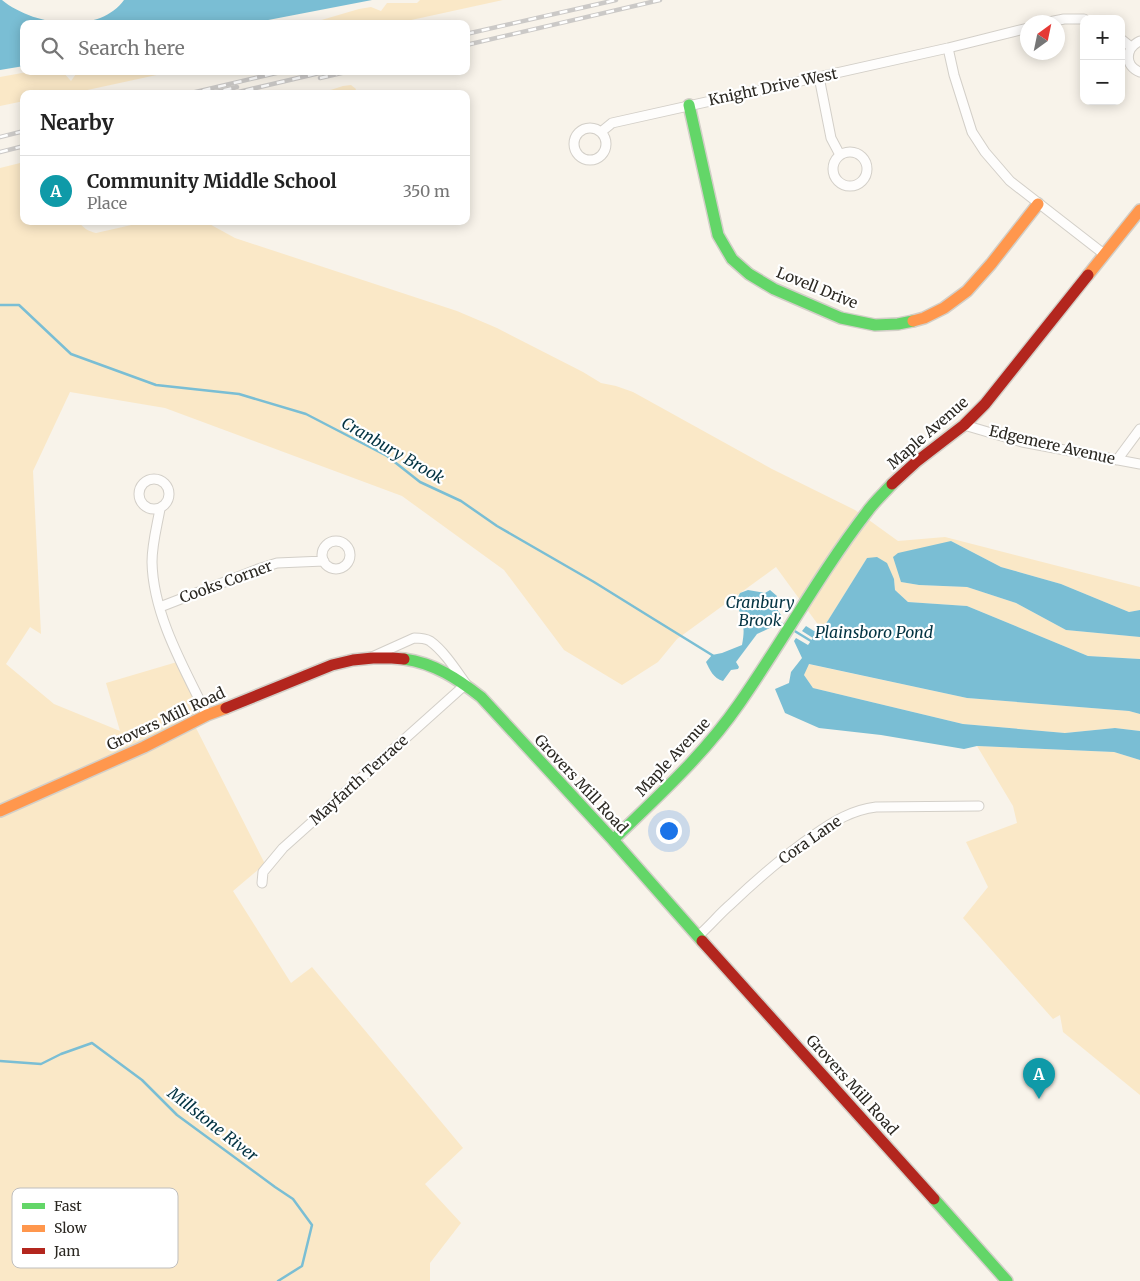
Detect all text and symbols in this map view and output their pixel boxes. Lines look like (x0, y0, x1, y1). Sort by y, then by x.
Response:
north arrow (1020, 15, 1065, 60)
map controls (1080, 15, 1125, 105)
button: + (1080, 15, 1125, 60)
search box (20, 20, 470, 75)
icon: search (38, 34, 66, 62)
text: Search here (78, 36, 185, 60)
button: − (1080, 60, 1125, 105)
street label: Knight Drive West (707, 64, 839, 109)
text: Nearby (40, 109, 114, 136)
text: Community Middle School (87, 169, 337, 193)
text: A (50, 181, 62, 201)
text: 350 m (403, 181, 450, 201)
text: Place (87, 193, 127, 213)
street label: Lovell Drive (774, 263, 861, 313)
street label: Maple Avenue (884, 392, 972, 473)
water label: Cranbury Brook (338, 412, 448, 488)
street label: Edgemere Avenue (987, 421, 1117, 468)
street label: Cooks Corner (177, 556, 275, 607)
water label: Cranbury Brook (726, 592, 795, 630)
water label: Plainsboro Pond (815, 622, 934, 642)
street label: Grovers Mill Road (104, 683, 228, 754)
street label: Maple Avenue (631, 713, 714, 800)
street label: Mayfarth Terrace (306, 730, 412, 829)
street label: Grovers Mill Road (531, 730, 632, 837)
street label: Cora Lane (775, 811, 845, 868)
your location (656, 818, 682, 844)
street label: Grovers Mill Road (802, 1031, 902, 1139)
pin: A (1023, 1058, 1055, 1099)
water label: Millstone River (163, 1082, 262, 1166)
legend (12, 1188, 178, 1268)
text: Fast (54, 1197, 82, 1215)
text: Slow (54, 1219, 87, 1237)
text: Jam (53, 1242, 80, 1260)

